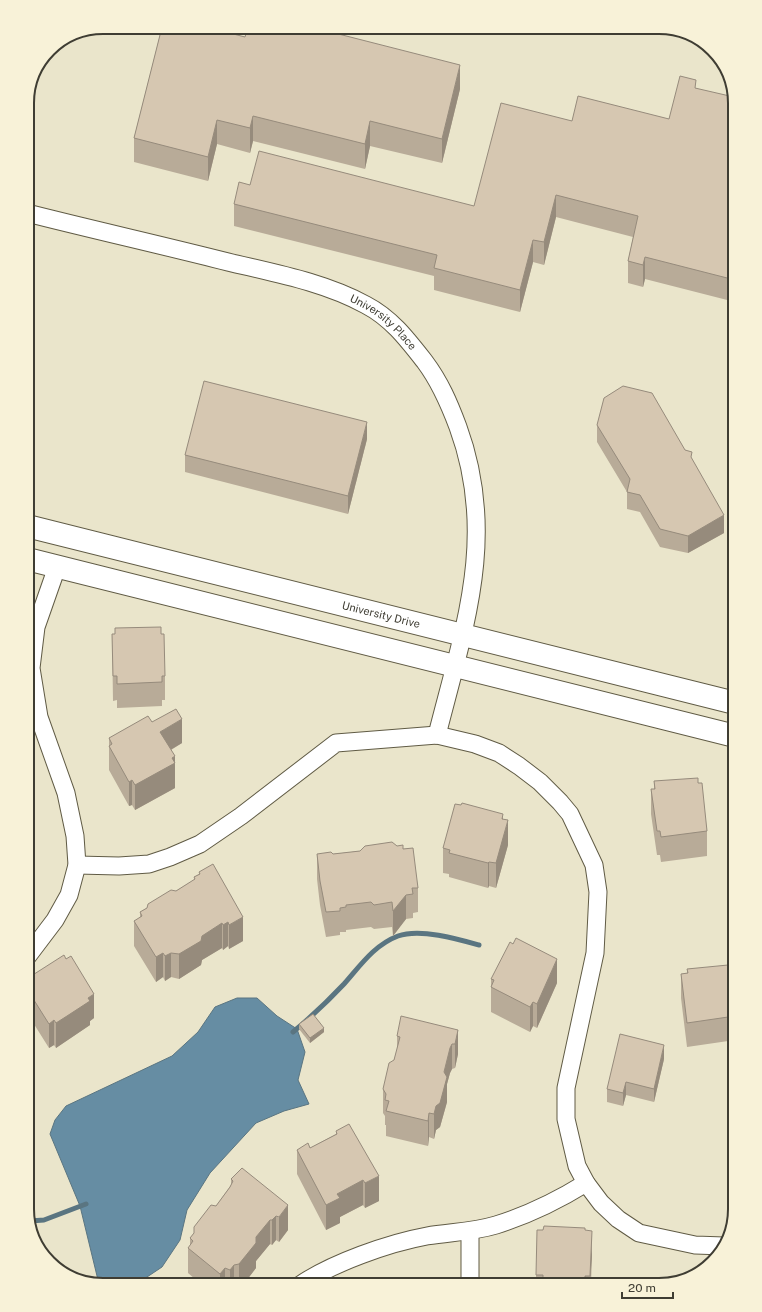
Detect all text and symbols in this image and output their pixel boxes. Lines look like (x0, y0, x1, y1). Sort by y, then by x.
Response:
street label: University Place (348, 292, 419, 352)
street label: University Drive (341, 599, 421, 630)
scale bar (622, 1274, 673, 1300)
text: 20 m (628, 1281, 656, 1295)

